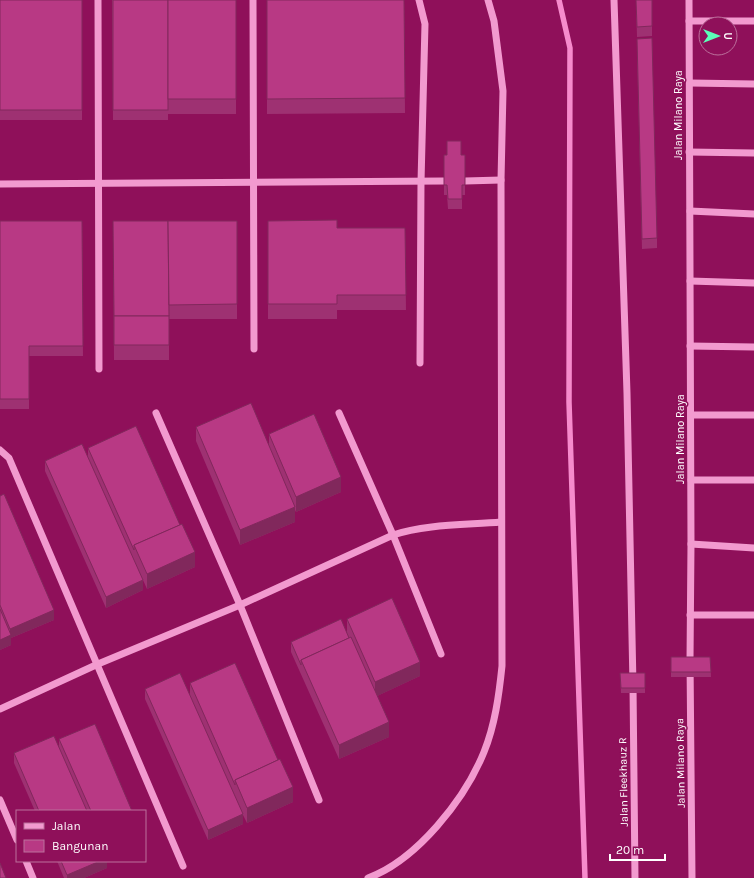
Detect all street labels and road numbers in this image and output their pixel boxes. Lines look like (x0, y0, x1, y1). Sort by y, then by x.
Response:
street label: Jalan Milano Raya (672, 70, 685, 160)
street label: Jalan Milano Raya (674, 394, 687, 484)
street label: Jalan Milano Raya (673, 718, 688, 808)
street label: Jalan Fleekhauz R (616, 737, 631, 827)

